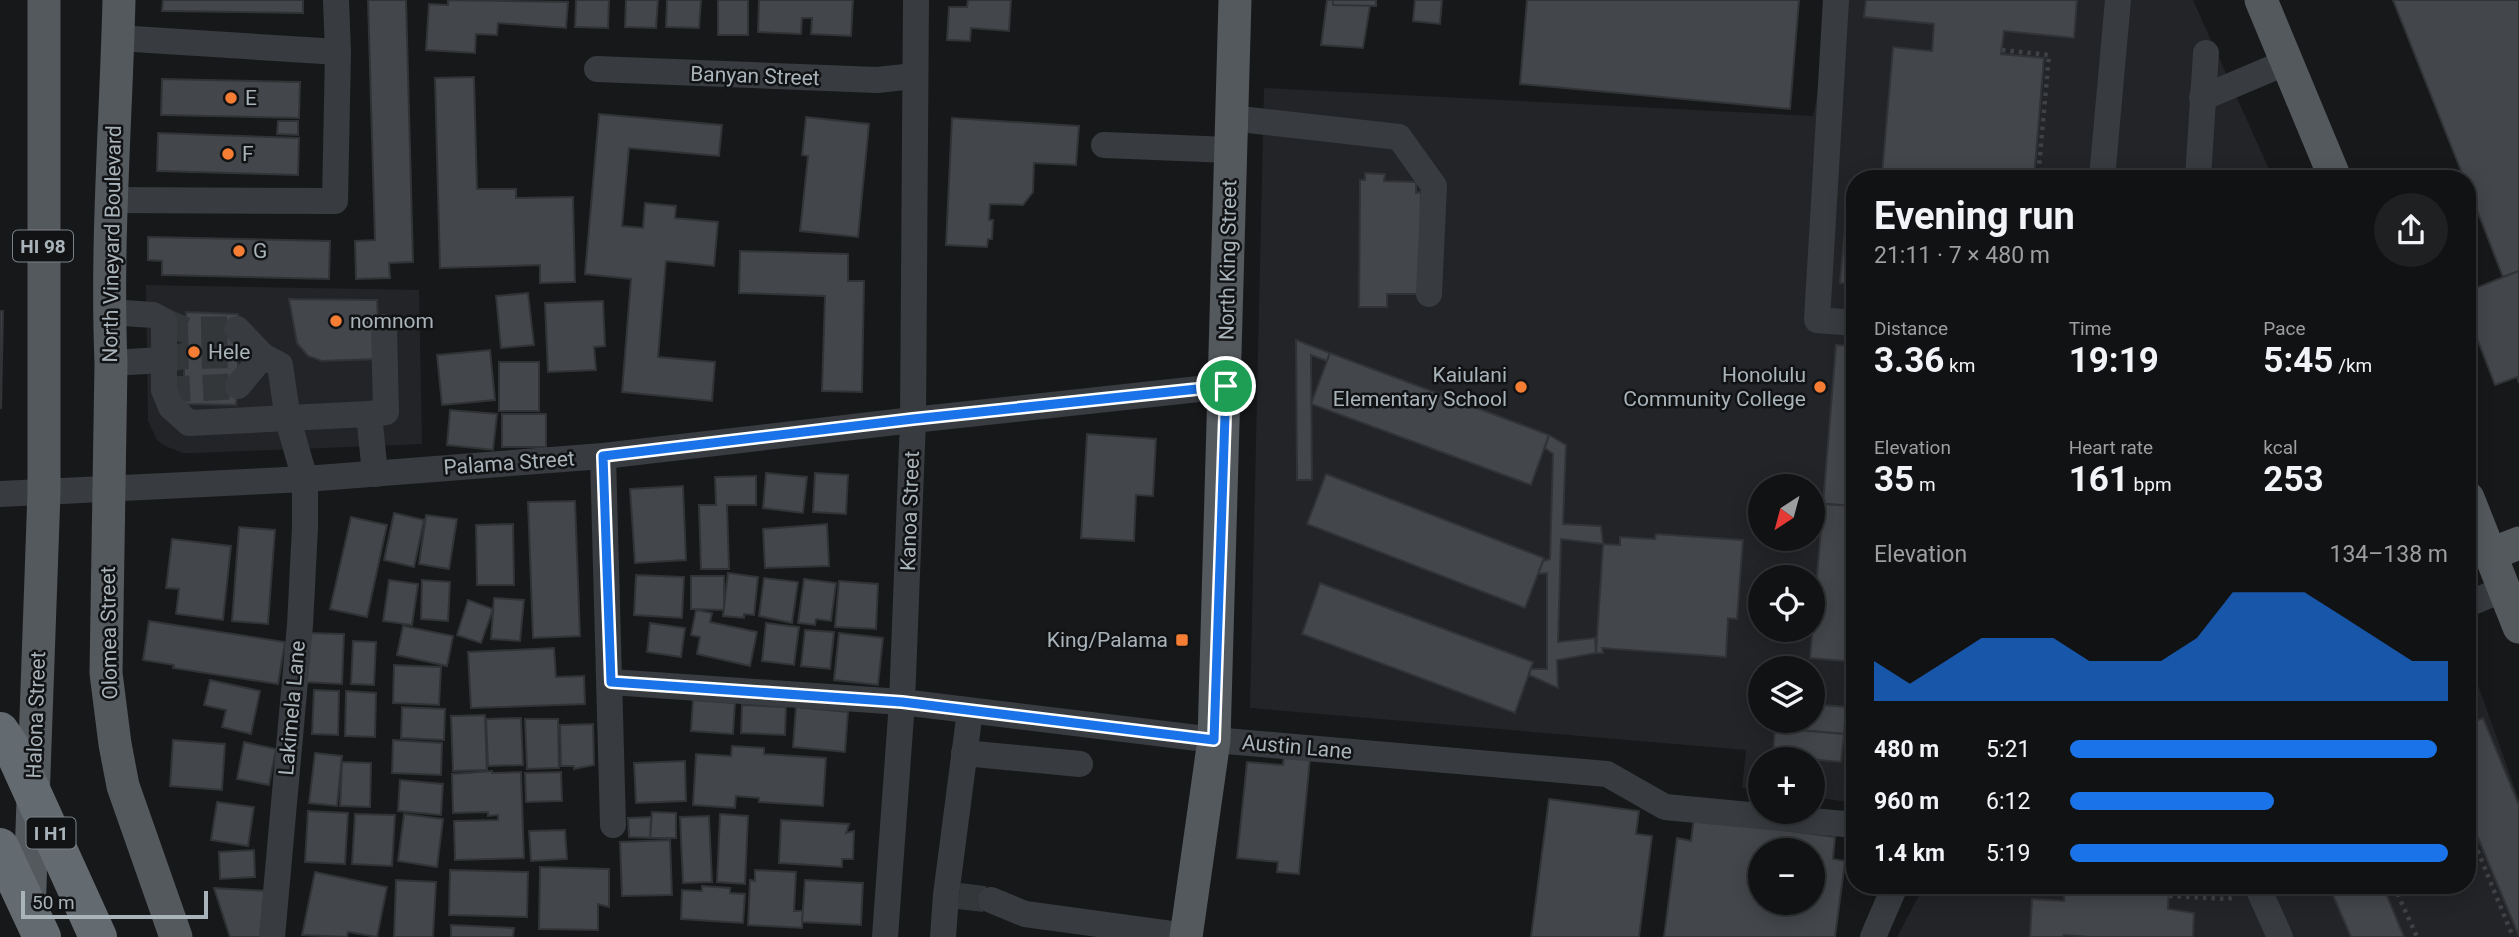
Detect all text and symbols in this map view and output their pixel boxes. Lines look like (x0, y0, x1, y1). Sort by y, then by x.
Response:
street label: Banyan Street (690, 62, 820, 90)
place label: E (245, 86, 257, 110)
marker: E (223, 90, 239, 106)
street label: North Vineyard Boulevard (98, 125, 126, 363)
place label: F (242, 142, 254, 166)
marker: F (220, 146, 236, 162)
street label: North King Street (1215, 179, 1241, 340)
button: share (2374, 193, 2448, 267)
text: Evening run (1874, 194, 2075, 238)
road number: HI 98 (13, 230, 73, 262)
place label: G (253, 239, 267, 263)
text: 21:11 · 7 × 480 m (1874, 242, 2050, 269)
marker: G (231, 243, 247, 259)
place label: nomnom (350, 309, 434, 333)
marker: nomnom (328, 313, 344, 329)
text: Distance (1874, 317, 1948, 340)
text: Time (2069, 317, 2111, 340)
text: Pace (2263, 317, 2306, 340)
place label: Hele (208, 340, 250, 364)
text: 3.36 (1874, 340, 1944, 381)
text: 19:19 (2069, 340, 2159, 381)
text: 5:45 (2263, 340, 2333, 381)
marker: Hele (186, 344, 202, 360)
text: km (1944, 354, 1975, 377)
text: /km (2333, 354, 2372, 377)
pin (1196, 356, 1256, 416)
place label: Kaiulani Elementary School (1333, 363, 1507, 411)
place label: Honolulu Community College (1623, 363, 1806, 411)
icon: arrive (1207, 367, 1245, 405)
marker: Kaiulani Elementary School (1513, 379, 1529, 395)
marker: Honolulu Community College (1812, 379, 1828, 395)
text: Elevation (1874, 436, 1951, 459)
text: Heart rate (2069, 436, 2153, 459)
text: kcal (2263, 436, 2298, 459)
street label: Palama Street (443, 446, 576, 480)
street label: Kanoa Street (896, 450, 924, 571)
text: 35 (1874, 459, 1914, 500)
text: 161 (2069, 459, 2129, 500)
text: 253 (2263, 459, 2324, 500)
text: m (1914, 473, 1936, 496)
text: bpm (2129, 473, 2172, 496)
north arrow (1748, 474, 1825, 551)
map controls (1748, 474, 1825, 915)
text: Elevation (1874, 541, 1967, 568)
text: 134–138 m (2329, 541, 2448, 568)
button: locate (1748, 565, 1825, 642)
street label: Olomea Street (96, 566, 122, 700)
place label: King/Palama (1047, 628, 1168, 652)
marker: King/Palama (1174, 632, 1190, 648)
street label: Lakimela Lane (274, 640, 310, 776)
street label: Halona Street (22, 651, 50, 779)
button: layers (1748, 656, 1825, 733)
street label: Austin Lane (1241, 730, 1353, 764)
text: 480 m (1874, 736, 1939, 763)
text: 5:21 (1986, 736, 2030, 763)
button: + (1748, 747, 1825, 824)
text: 960 m (1874, 788, 1939, 815)
text: 6:12 (1986, 788, 2030, 815)
road number: I H1 (26, 818, 76, 848)
button: − (1748, 838, 1825, 915)
text: 1.4 km (1874, 840, 1945, 867)
text: 5:19 (1986, 840, 2030, 867)
scale bar (21, 888, 208, 920)
text: 50 m (32, 891, 75, 914)

